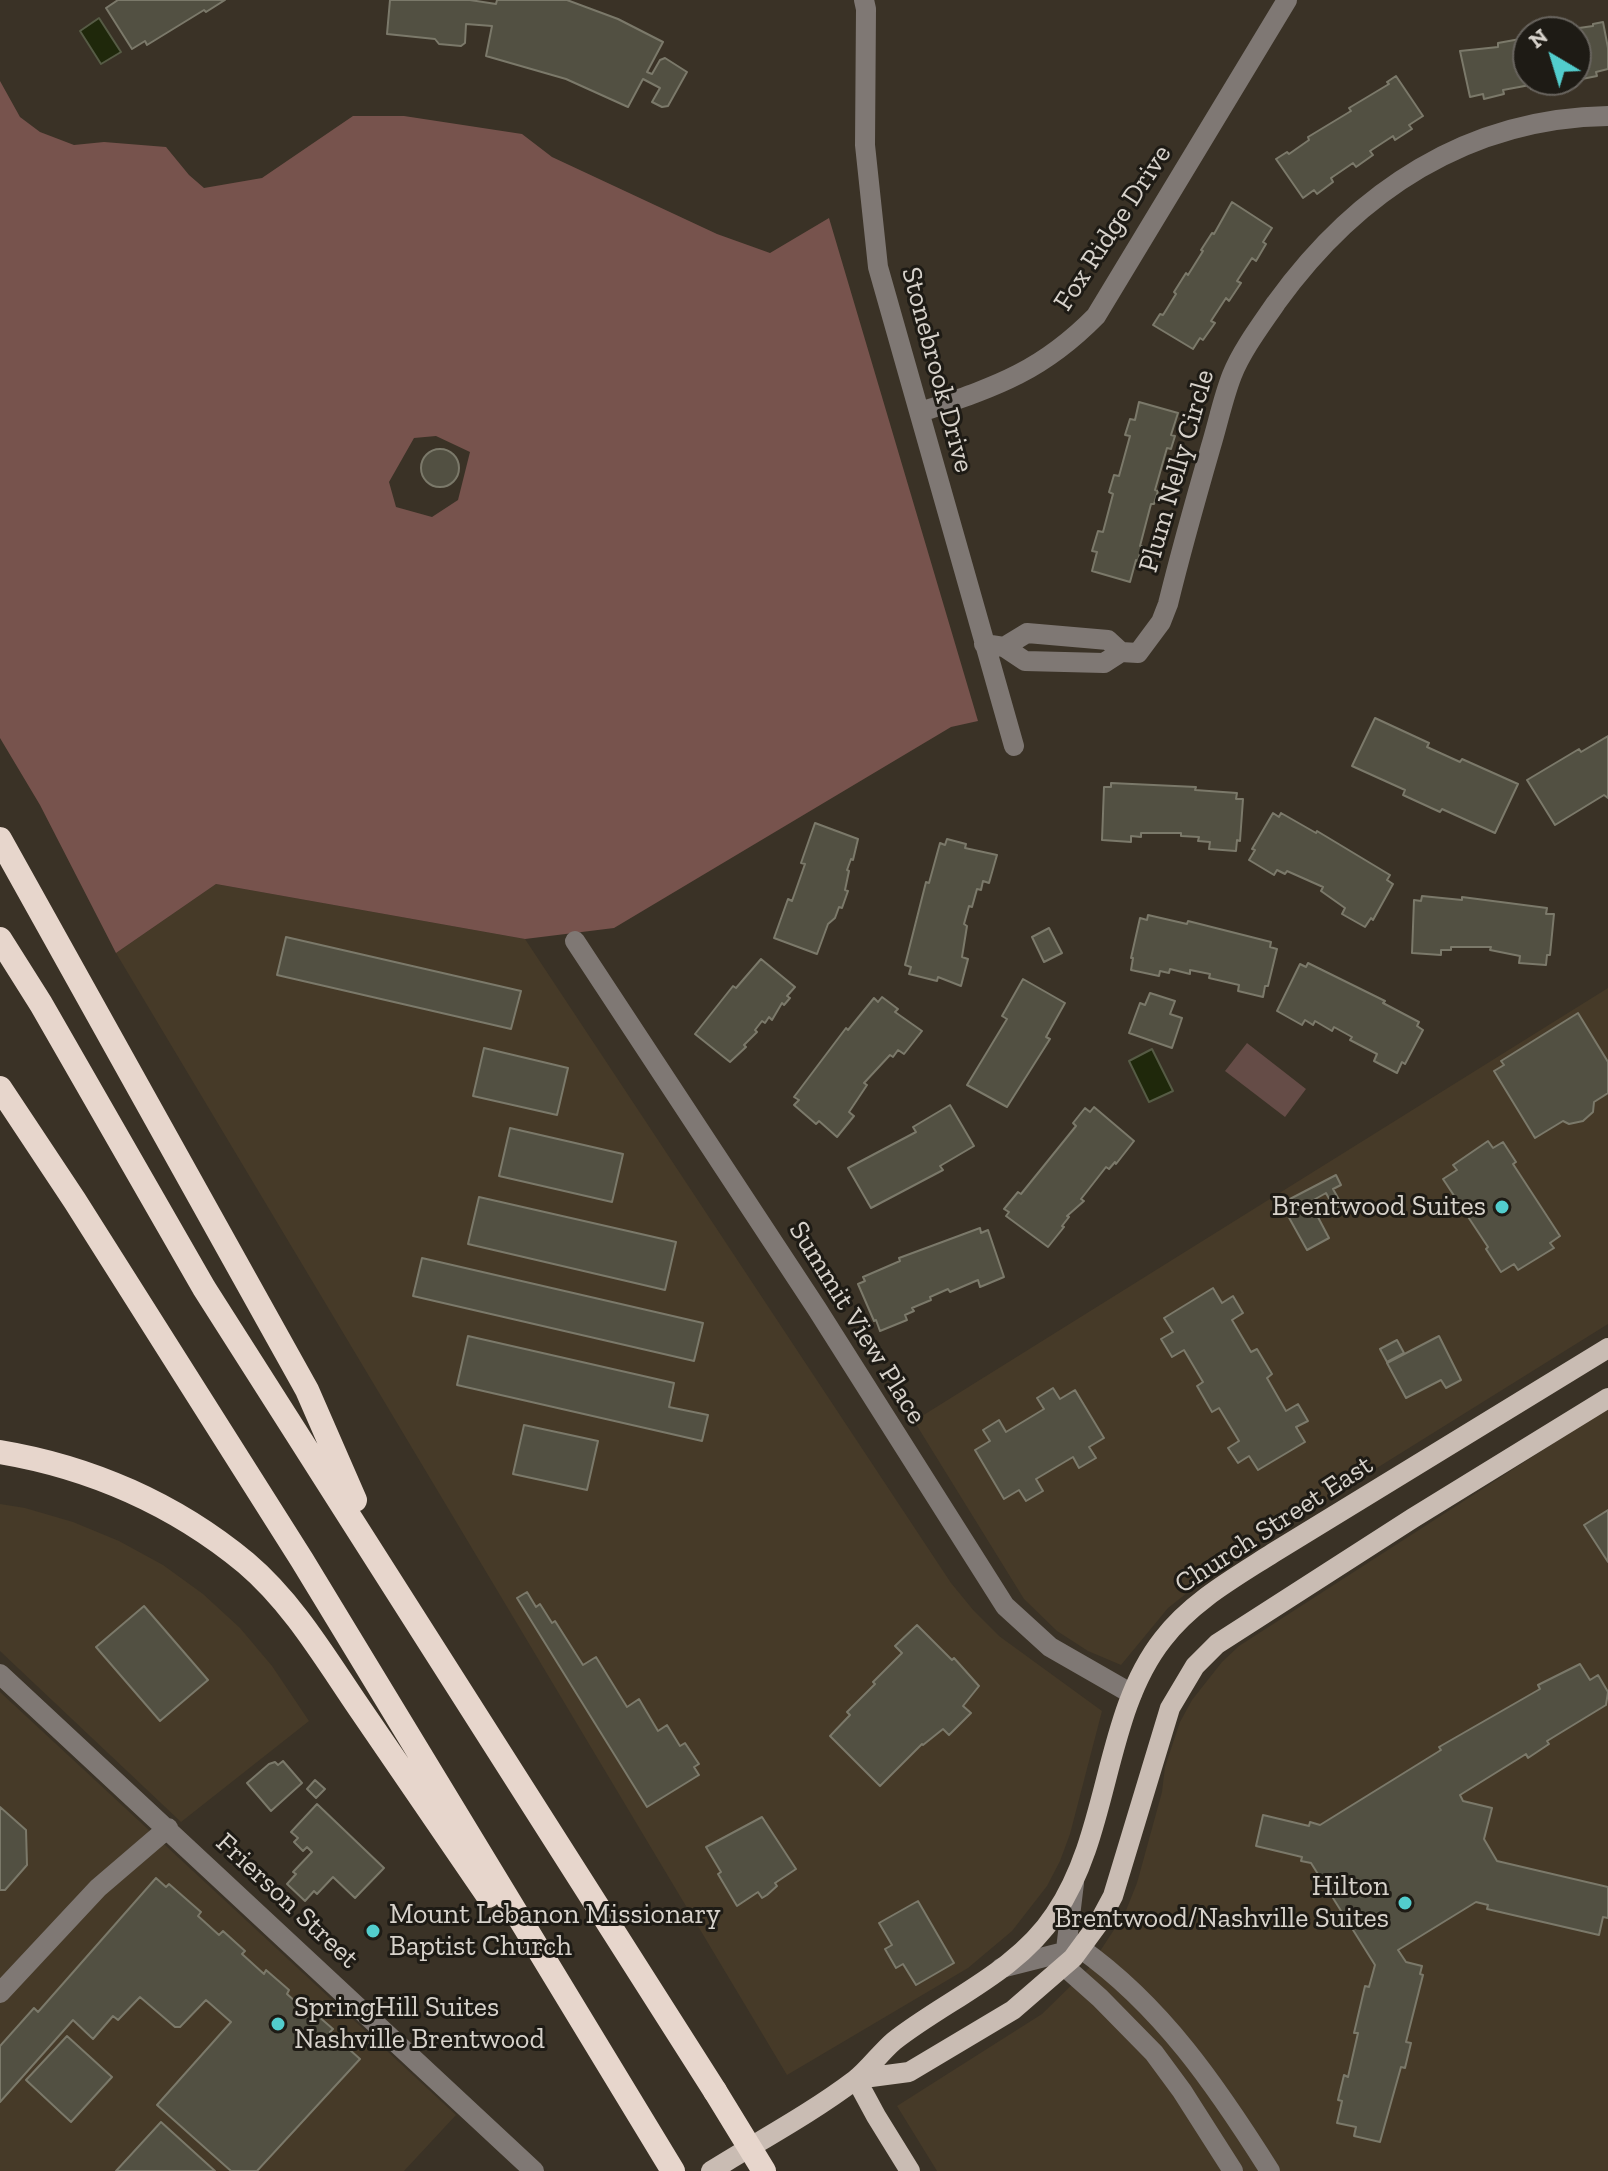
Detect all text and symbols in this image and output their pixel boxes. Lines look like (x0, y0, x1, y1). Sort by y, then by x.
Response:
north arrow (1512, 16, 1592, 96)
text: N (1523, 22, 1553, 54)
street label: Fox Ridge Drive (1047, 139, 1179, 317)
street label: Stonebrook Drive (893, 264, 981, 476)
street label: Plum Nelly Circle (1132, 366, 1222, 576)
place label: Brentwood Suites (1272, 1190, 1486, 1224)
marker: Brentwood Suites (1493, 1198, 1511, 1216)
street label: Summit View Place (781, 1215, 933, 1431)
street label: Church Street East (1169, 1449, 1379, 1601)
street label: Frierson Street (209, 1826, 365, 1976)
place label: Hilton Brentwood/Nashville Suites (1054, 1870, 1389, 1936)
marker: Hilton Brentwood/Nashville Suites (1396, 1894, 1414, 1912)
place label: Mount Lebanon Missionary Baptist Church (389, 1898, 721, 1964)
marker: Mount Lebanon Missionary Baptist Church (364, 1922, 382, 1940)
place label: SpringHill Suites Nashville Brentwood (294, 1991, 545, 2057)
marker: SpringHill Suites Nashville Brentwood (269, 2015, 287, 2033)

